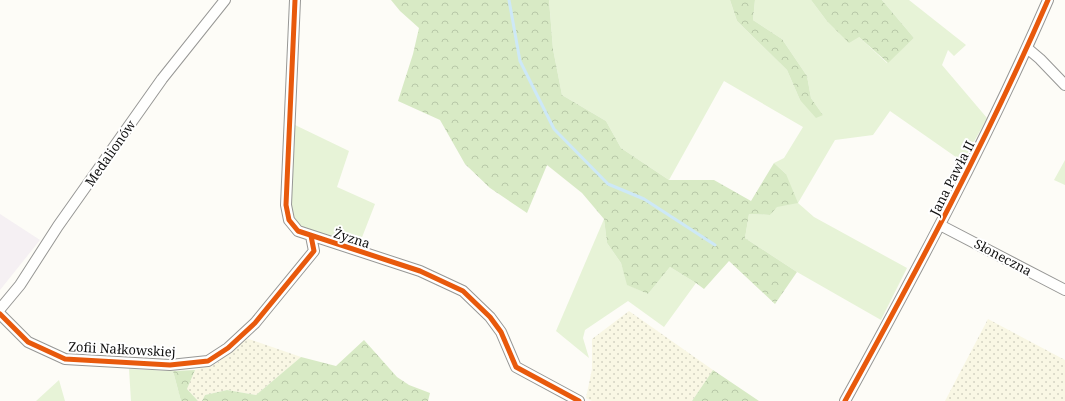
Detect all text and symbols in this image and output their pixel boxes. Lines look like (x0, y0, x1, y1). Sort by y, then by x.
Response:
street label: Medalionów (80, 116, 140, 190)
street label: Jana Pawła II (925, 137, 979, 219)
street label: Żyzna (331, 224, 373, 252)
street label: Słoneczna (971, 234, 1035, 280)
street label: Zofii Nałkowskiej (68, 337, 176, 361)

